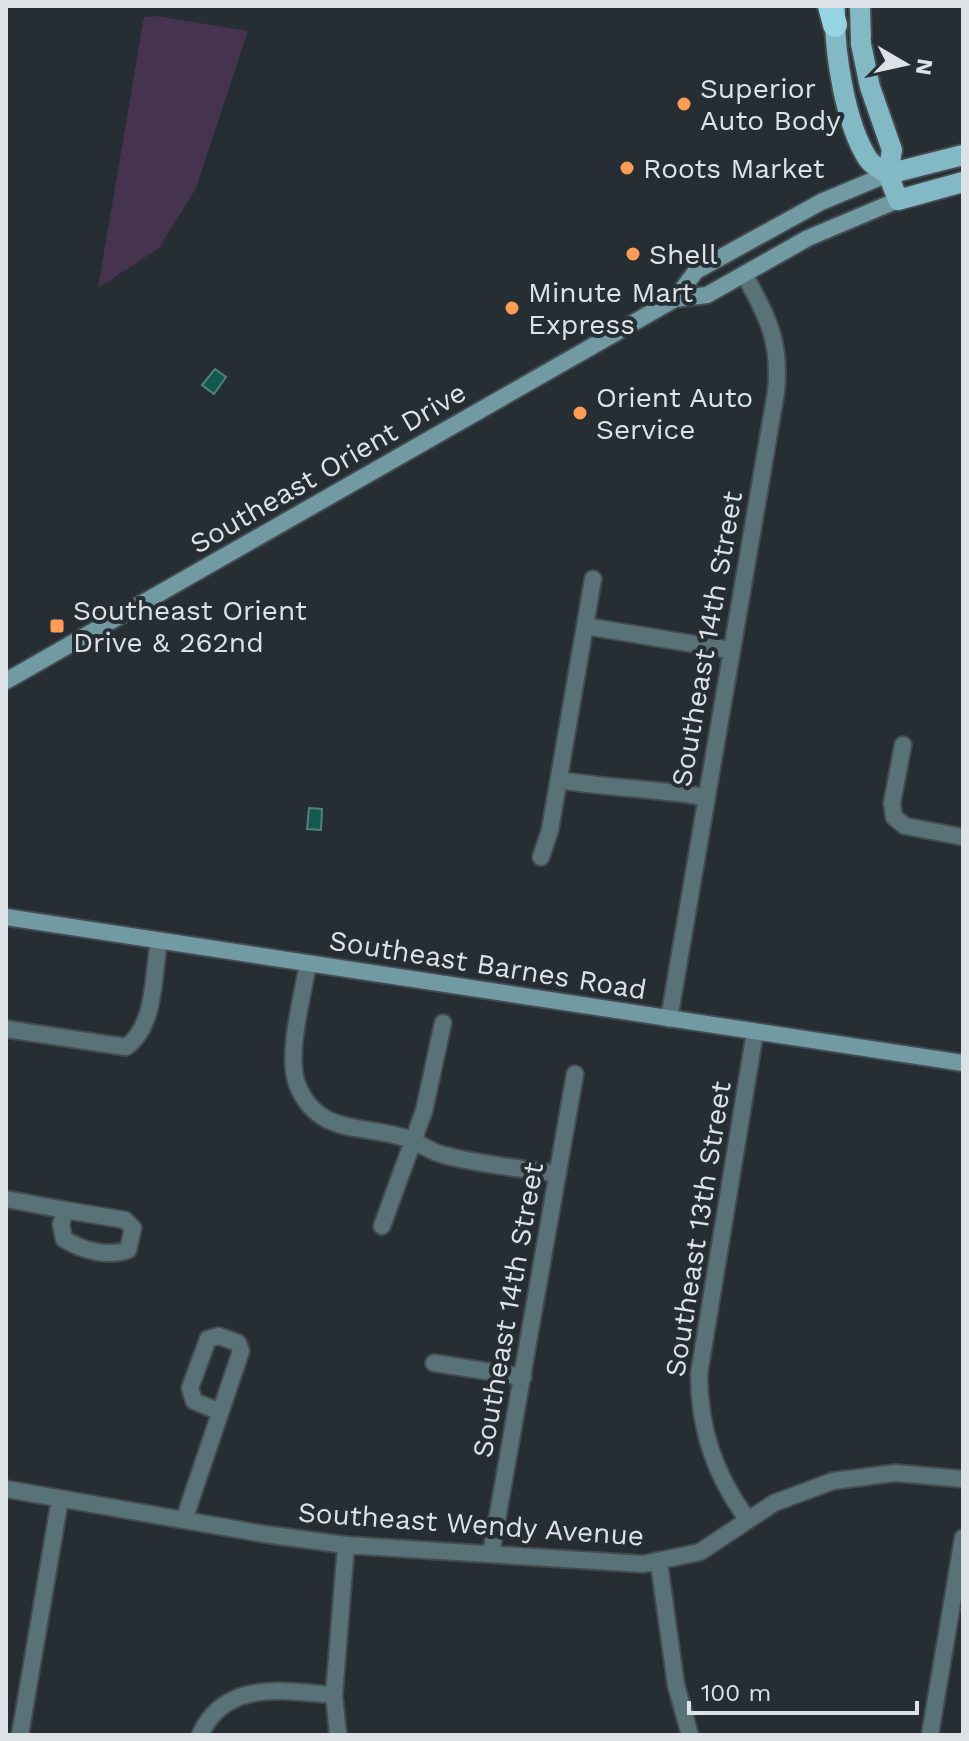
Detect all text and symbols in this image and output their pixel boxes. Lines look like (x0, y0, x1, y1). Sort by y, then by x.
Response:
north arrow (865, 24, 945, 104)
text: N (911, 57, 938, 77)
place label: Superior Auto Body (700, 72, 841, 137)
marker: Superior Auto Body (675, 95, 693, 113)
place label: Roots Market (643, 152, 825, 185)
marker: Roots Market (618, 159, 636, 177)
place label: Shell (649, 238, 718, 271)
marker: Shell (624, 245, 642, 263)
place label: Minute Mart Express (528, 276, 694, 341)
marker: Minute Mart Express (503, 299, 521, 317)
street label: Southeast Orient Drive (184, 375, 472, 561)
place label: Orient Auto Service (596, 381, 753, 446)
marker: Orient Auto Service (571, 404, 589, 422)
street label: Southeast 14th Street (665, 488, 749, 789)
place label: Southeast Orient Drive & 262nd (73, 594, 307, 659)
marker: Southeast Orient Drive & 262nd (48, 617, 66, 635)
street label: Southeast Barnes Road (327, 924, 649, 1006)
street label: Southeast 13th Street (658, 1079, 738, 1379)
street label: Southeast 14th Street (466, 1159, 550, 1460)
street label: Southeast Wendy Avenue (297, 1495, 645, 1553)
scale bar (689, 1665, 917, 1715)
text: 100 m (701, 1679, 771, 1707)

